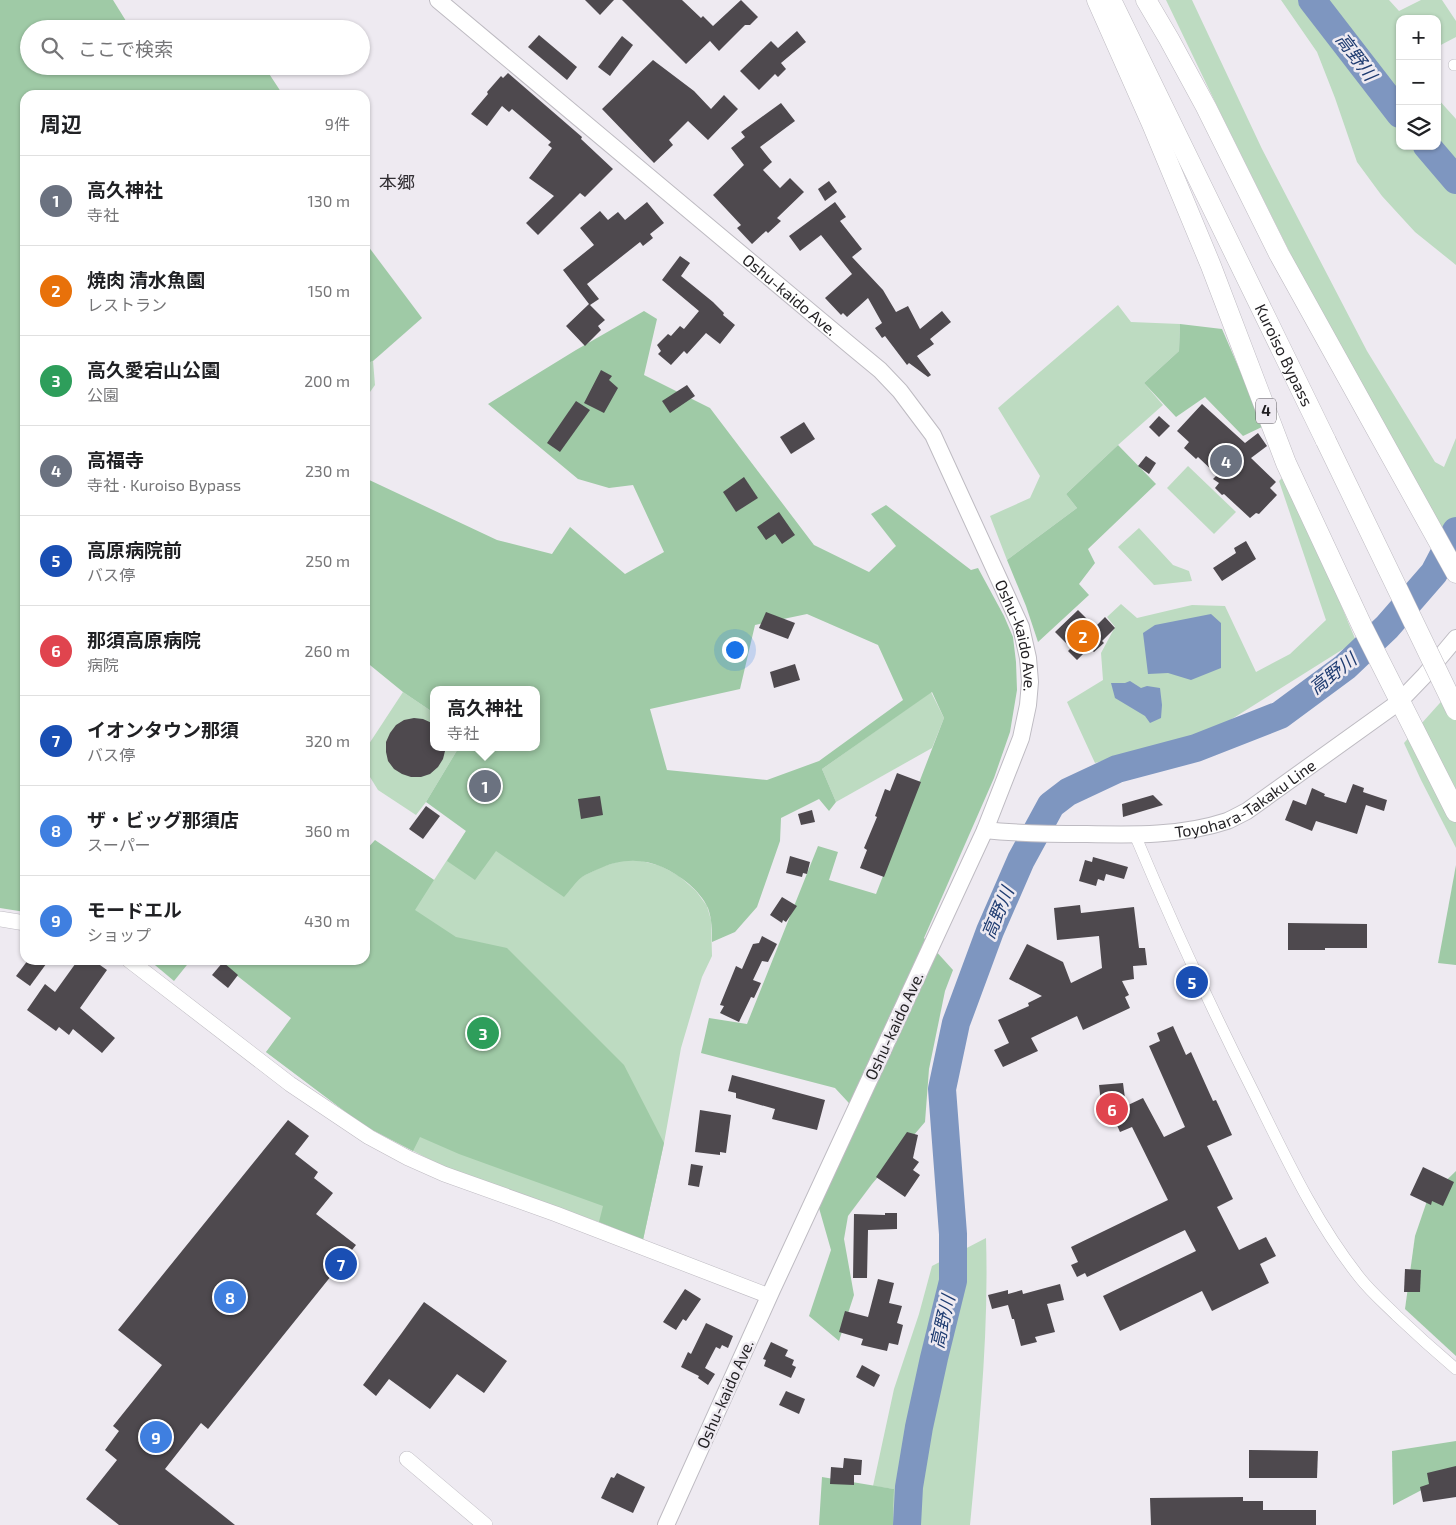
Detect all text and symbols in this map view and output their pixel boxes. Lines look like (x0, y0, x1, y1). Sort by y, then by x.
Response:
map controls (1396, 15, 1441, 150)
button: + (1396, 15, 1441, 60)
search box (20, 20, 370, 75)
water label: 高野川 (1332, 28, 1383, 86)
icon: search (38, 34, 66, 62)
text: ここで検索 (78, 37, 173, 60)
button: − (1396, 60, 1441, 105)
button: layers (1396, 105, 1441, 150)
text: 周辺 (40, 111, 82, 136)
text: 9件 (325, 114, 350, 133)
district label: 本郷 (379, 171, 415, 193)
text: 高久神社 (87, 178, 163, 201)
text: 1 (53, 191, 59, 210)
text: 130 m (308, 191, 350, 210)
text: 寺社 (87, 205, 119, 224)
street label: Oshu-kaido Ave. (739, 249, 841, 339)
text: 焼肉 清水魚園 (87, 268, 205, 291)
text: 2 (51, 281, 61, 300)
text: 150 m (308, 281, 350, 300)
text: レストラン (87, 295, 167, 314)
street label: Kuroiso Bypass (1252, 301, 1317, 409)
text: 高久愛宕山公園 (87, 358, 220, 381)
text: 3 (51, 371, 61, 390)
text: 200 m (304, 371, 350, 390)
text: 公園 (87, 385, 119, 404)
road number: 4 (1256, 398, 1276, 424)
pin: 4 (1210, 442, 1242, 480)
text: 高福寺 (87, 448, 144, 471)
text: 4 (51, 461, 61, 480)
text: 230 m (305, 461, 350, 480)
text: 寺社 · Kuroiso Bypass (87, 475, 241, 494)
text: 高原病院前 (87, 538, 182, 561)
text: 5 (52, 551, 60, 570)
text: 250 m (305, 551, 350, 570)
text: バス停 (87, 565, 135, 584)
street label: Oshu-kaido Ave. (991, 576, 1040, 693)
pin: 2 (1067, 617, 1099, 655)
text: 那須高原病院 (87, 628, 201, 651)
your location (722, 637, 748, 663)
text: 6 (51, 641, 61, 660)
text: 260 m (305, 641, 350, 660)
water label: 高野川 (1304, 647, 1362, 699)
text: 病院 (87, 655, 119, 674)
popup (430, 686, 540, 751)
text: 高久神社 (447, 696, 523, 719)
text: イオンタウン那須 (87, 718, 239, 741)
text: 寺社 (447, 723, 479, 742)
text: 7 (52, 731, 60, 750)
text: 320 m (305, 731, 350, 750)
text: バス停 (87, 745, 135, 764)
street label: Toyohara-Takaku Line (1174, 755, 1319, 841)
pin: 1 (469, 767, 501, 805)
text: ザ・ビッグ那須店 (87, 808, 239, 831)
text: 8 (51, 821, 61, 840)
text: 360 m (305, 821, 350, 840)
text: スーパー (87, 835, 151, 854)
water label: 高野川 (976, 882, 1019, 942)
text: モードエル (87, 898, 182, 921)
text: 9 (51, 911, 61, 930)
text: 430 m (304, 911, 350, 930)
text: ショップ (87, 925, 151, 944)
pin: 5 (1176, 963, 1208, 1001)
street label: Oshu-kaido Ave. (860, 969, 927, 1083)
pin: 3 (467, 1014, 499, 1052)
pin: 6 (1096, 1090, 1128, 1128)
pin: 7 (325, 1245, 357, 1283)
pin: 8 (214, 1278, 246, 1316)
water label: 高野川 (925, 1291, 959, 1351)
street label: Oshu-kaido Ave. (692, 1336, 757, 1451)
pin: 9 (140, 1418, 172, 1456)

